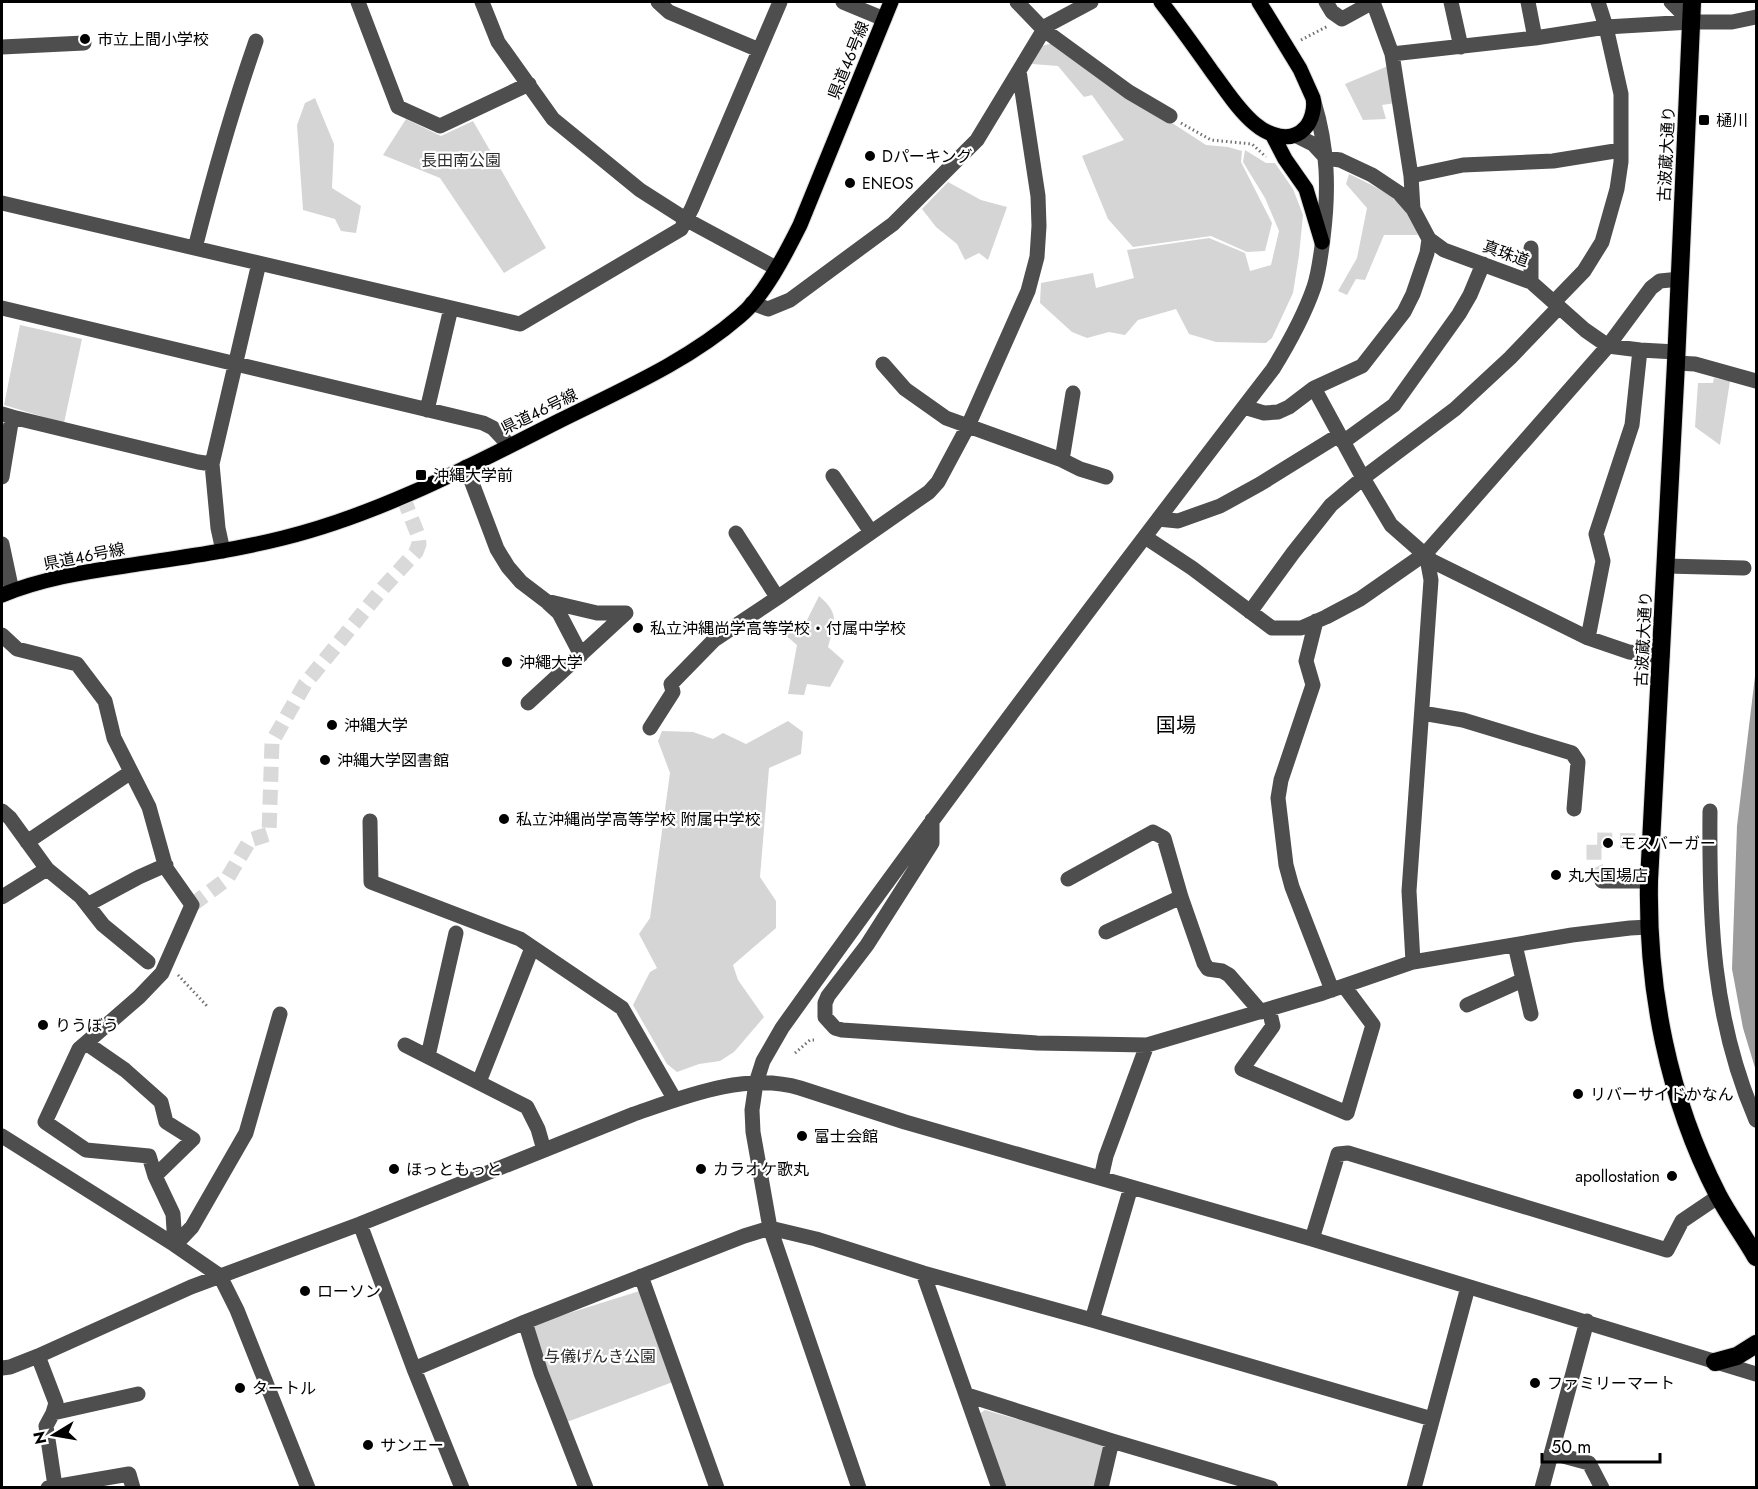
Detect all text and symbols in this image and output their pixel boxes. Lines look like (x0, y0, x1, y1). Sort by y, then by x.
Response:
street label: 県道46号線 (822, 18, 875, 103)
place label: 市立上間小学校 (97, 28, 209, 51)
marker: 市立上間小学校 (78, 32, 92, 46)
street label: 古波蔵大通り (1653, 105, 1680, 203)
place label: 樋川 (1716, 109, 1748, 132)
marker: 樋川 (1697, 113, 1711, 127)
place label: Dパーキング (882, 145, 972, 168)
park label: 長田南公園 (421, 149, 501, 172)
marker: Dパーキング (863, 149, 877, 163)
place label: ENEOS (862, 172, 914, 195)
marker: ENEOS (843, 176, 857, 190)
street label: 真珠道 (1479, 234, 1532, 272)
street label: 県道46号線 (497, 383, 581, 440)
place label: 沖縄大学前 (433, 464, 513, 487)
marker: 沖縄大学前 (414, 468, 428, 482)
street label: 県道46号線 (41, 537, 127, 576)
street label: 古波蔵大通り (1630, 590, 1657, 688)
place label: 私立沖縄尚学高等学校・付属中学校 (650, 617, 906, 640)
marker: 私立沖縄尚学高等学校・付属中学校 (631, 621, 645, 635)
place label: 沖繩大学 (519, 651, 583, 674)
marker: 沖繩大学 (500, 655, 514, 669)
district label: 国場 (1156, 711, 1196, 740)
place label: 沖縄大学 (344, 714, 408, 737)
marker: 沖縄大学 (325, 718, 339, 732)
place label: 沖縄大学図書館 (337, 749, 449, 772)
marker: 沖縄大学図書館 (318, 753, 332, 767)
place label: 私立沖縄尚学高等学校 附属中学校 (516, 808, 761, 831)
marker: 私立沖縄尚学高等学校 附属中学校 (497, 812, 511, 826)
place label: モスバーガー (1620, 832, 1716, 855)
marker: モスバーガー (1601, 836, 1615, 850)
place label: 丸大国場店 (1568, 864, 1648, 887)
marker: 丸大国場店 (1549, 868, 1563, 882)
place label: りうぼう (55, 1014, 119, 1037)
marker: りうぼう (36, 1018, 50, 1032)
place label: リバーサイドかなん (1590, 1083, 1734, 1106)
marker: リバーサイドかなん (1571, 1087, 1585, 1101)
place label: 富士会館 (814, 1125, 878, 1148)
marker: 富士会館 (795, 1129, 809, 1143)
place label: ほっともっと (406, 1158, 502, 1181)
place label: カラオケ歌丸 (713, 1158, 809, 1181)
marker: ほっともっと (387, 1162, 401, 1176)
marker: カラオケ歌丸 (694, 1162, 708, 1176)
place label: apollostation (1575, 1165, 1660, 1188)
marker: apollostation (1665, 1169, 1679, 1183)
place label: ローソン (317, 1280, 381, 1303)
marker: ローソン (298, 1284, 312, 1298)
park label: 与儀げんき公園 (544, 1345, 656, 1368)
place label: ファミリーマート (1547, 1372, 1675, 1395)
marker: ファミリーマート (1528, 1376, 1542, 1390)
place label: タートル (252, 1377, 316, 1400)
marker: タートル (233, 1381, 247, 1395)
north arrow (24, 1405, 84, 1465)
scale bar (1542, 1426, 1660, 1464)
text: N (27, 1429, 52, 1446)
place label: サンエー (380, 1434, 444, 1457)
text: 50 m (1551, 1434, 1591, 1460)
marker: サンエー (361, 1438, 375, 1452)

